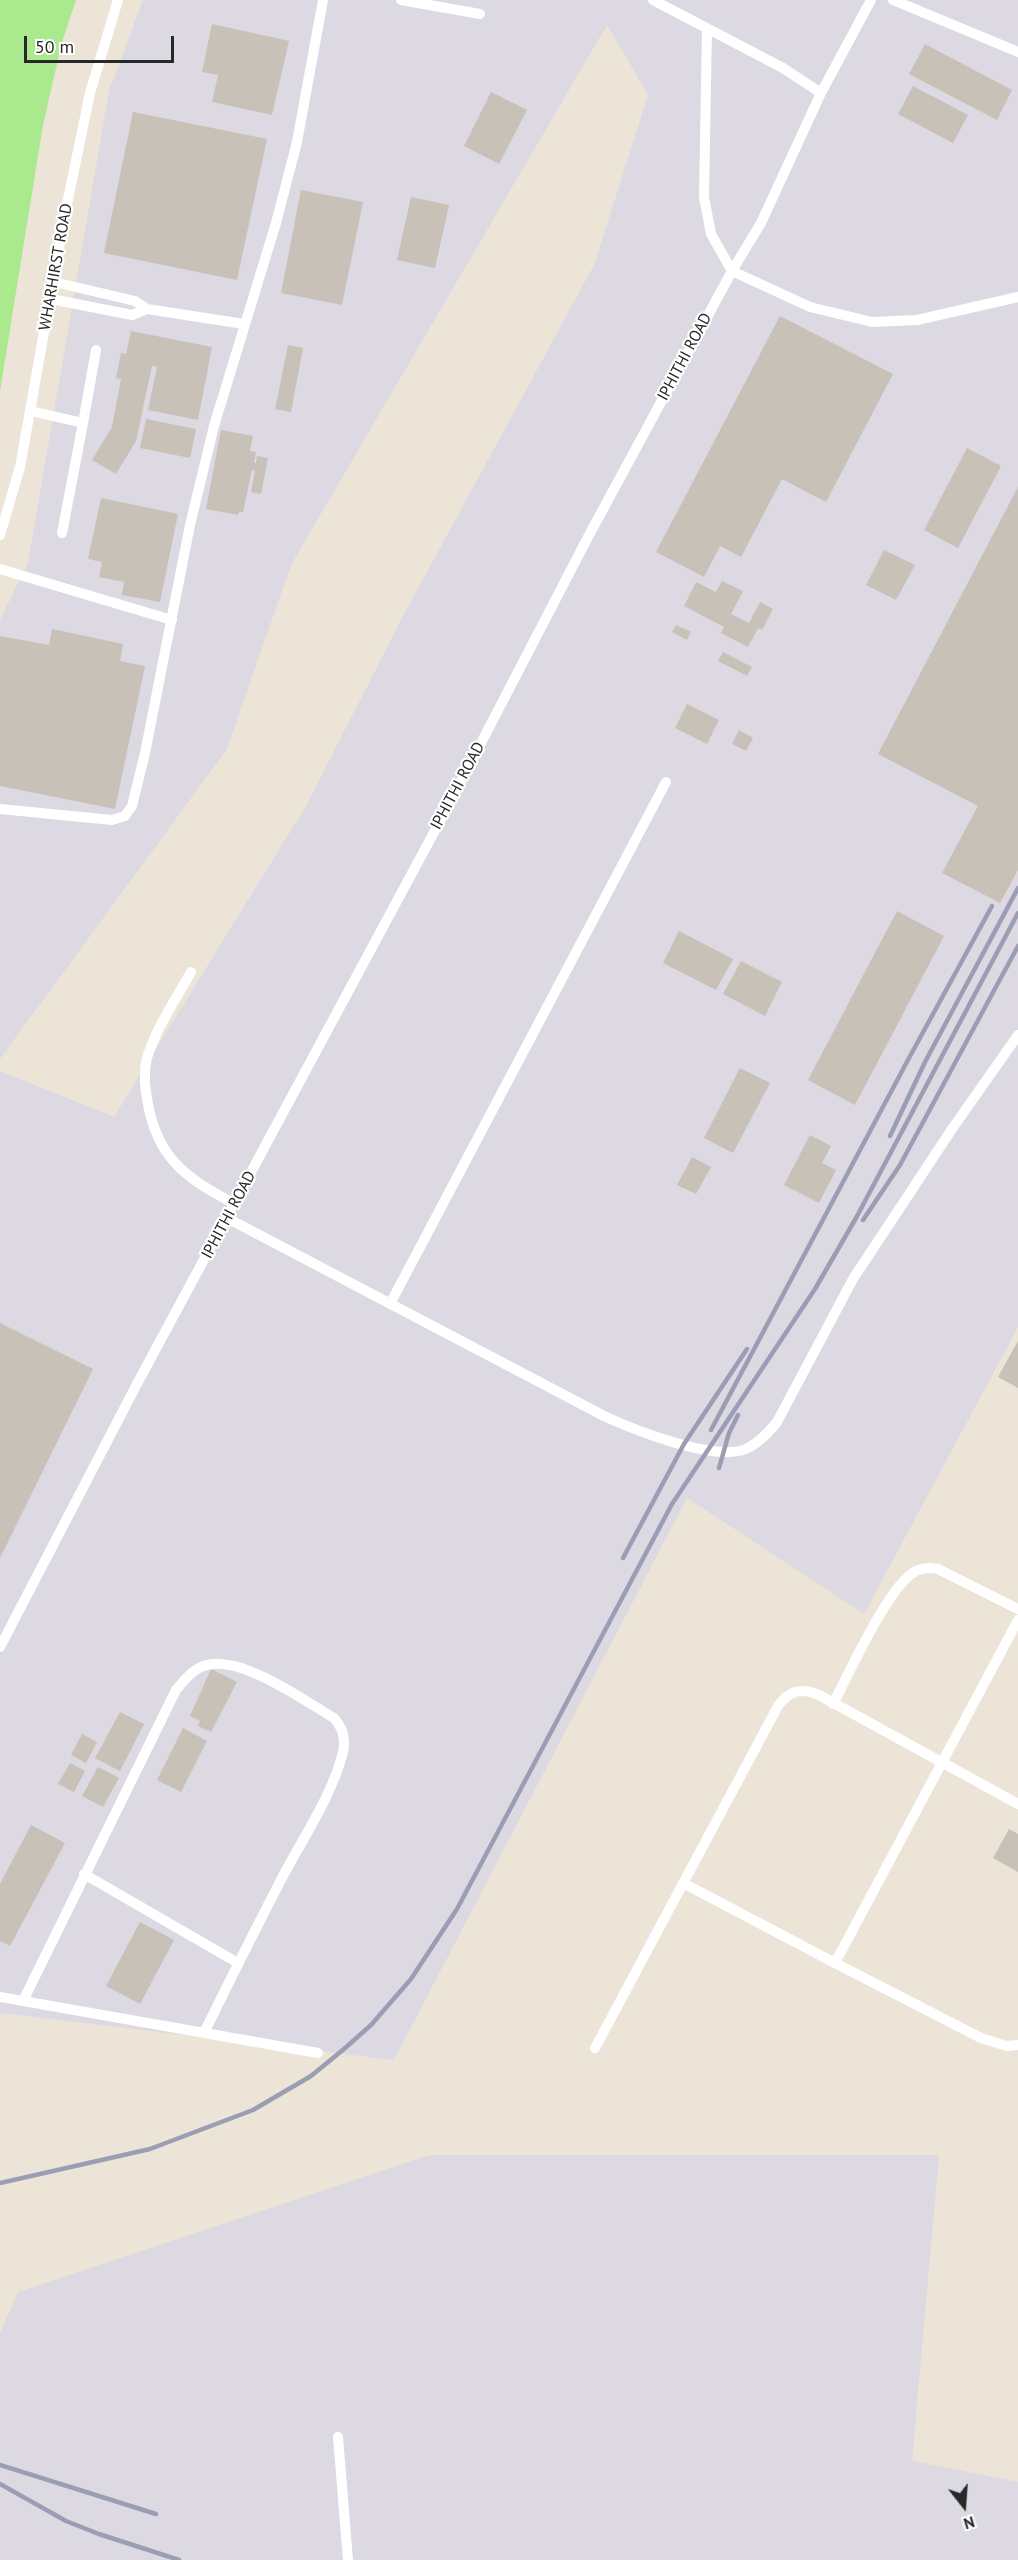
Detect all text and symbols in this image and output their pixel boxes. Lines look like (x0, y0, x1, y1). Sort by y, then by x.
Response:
scale bar (27, 24, 177, 62)
text: 50 m (35, 35, 74, 58)
street label: WHARHIRST ROAD (35, 202, 77, 332)
street label: IPHITHI ROAD (654, 310, 716, 404)
street label: IPHITHI ROAD (427, 739, 489, 833)
street label: IPHITHI ROAD (198, 1168, 260, 1262)
north arrow (934, 2476, 994, 2536)
text: N (961, 2512, 977, 2534)

